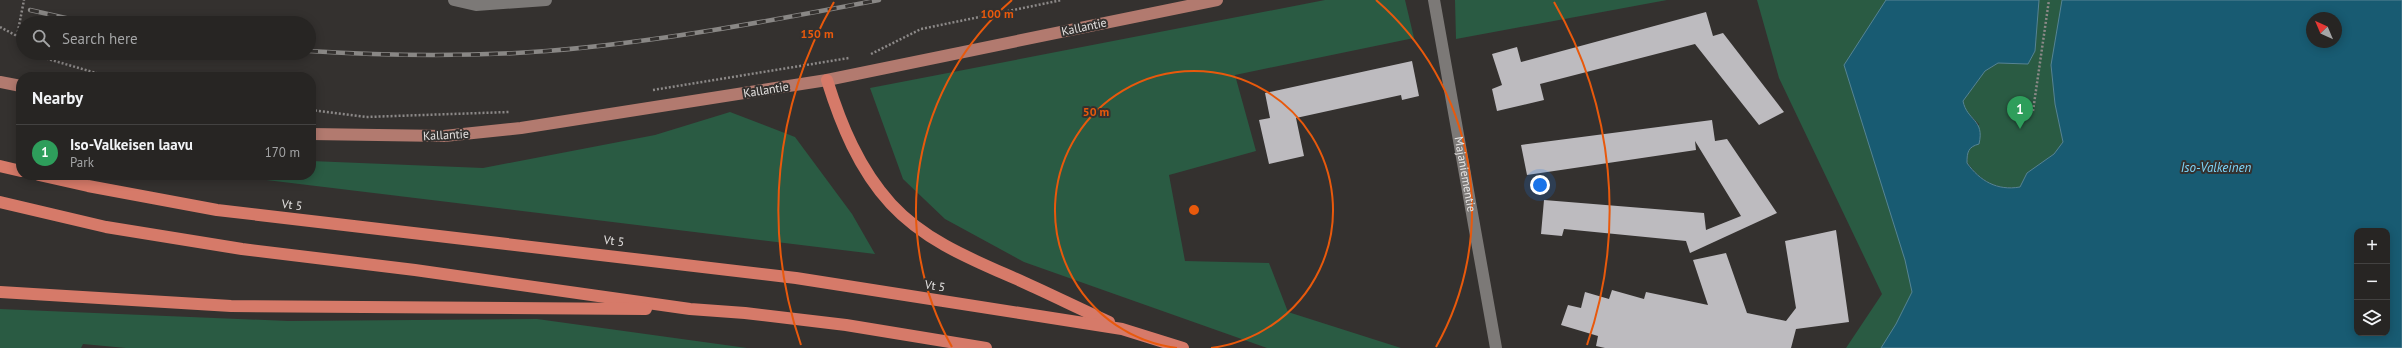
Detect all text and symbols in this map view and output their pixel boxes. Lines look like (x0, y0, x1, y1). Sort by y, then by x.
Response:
text: 100 m (980, 6, 1014, 21)
north arrow (2306, 12, 2342, 48)
street label: Kallantie (1060, 14, 1108, 39)
search box (16, 16, 316, 60)
text: 150 m (800, 26, 834, 41)
icon: search (30, 27, 52, 49)
text: Search here (62, 29, 138, 48)
street label: Kallantie (742, 79, 790, 100)
text: Nearby (32, 87, 83, 109)
pin: 1 (2007, 96, 2033, 129)
text: 50 m (1083, 104, 1109, 119)
street label: Kallantie (423, 126, 469, 143)
text: Iso-Valkeisen laavu (70, 135, 193, 154)
street label: Majaniementie (1451, 135, 1480, 213)
text: 1 (41, 144, 49, 161)
text: 170 m (265, 144, 300, 161)
text: Park (70, 154, 94, 171)
water label: Iso-Valkeinen (2181, 159, 2251, 176)
your location (1530, 175, 1550, 195)
street label: Vt 5 (280, 196, 303, 213)
centre of rings (1187, 203, 1201, 217)
map controls (2354, 228, 2390, 336)
button: + (2354, 228, 2390, 264)
street label: Vt 5 (602, 232, 625, 249)
button: − (2354, 264, 2390, 300)
street label: Vt 5 (923, 276, 946, 295)
button: layers (2354, 300, 2390, 336)

